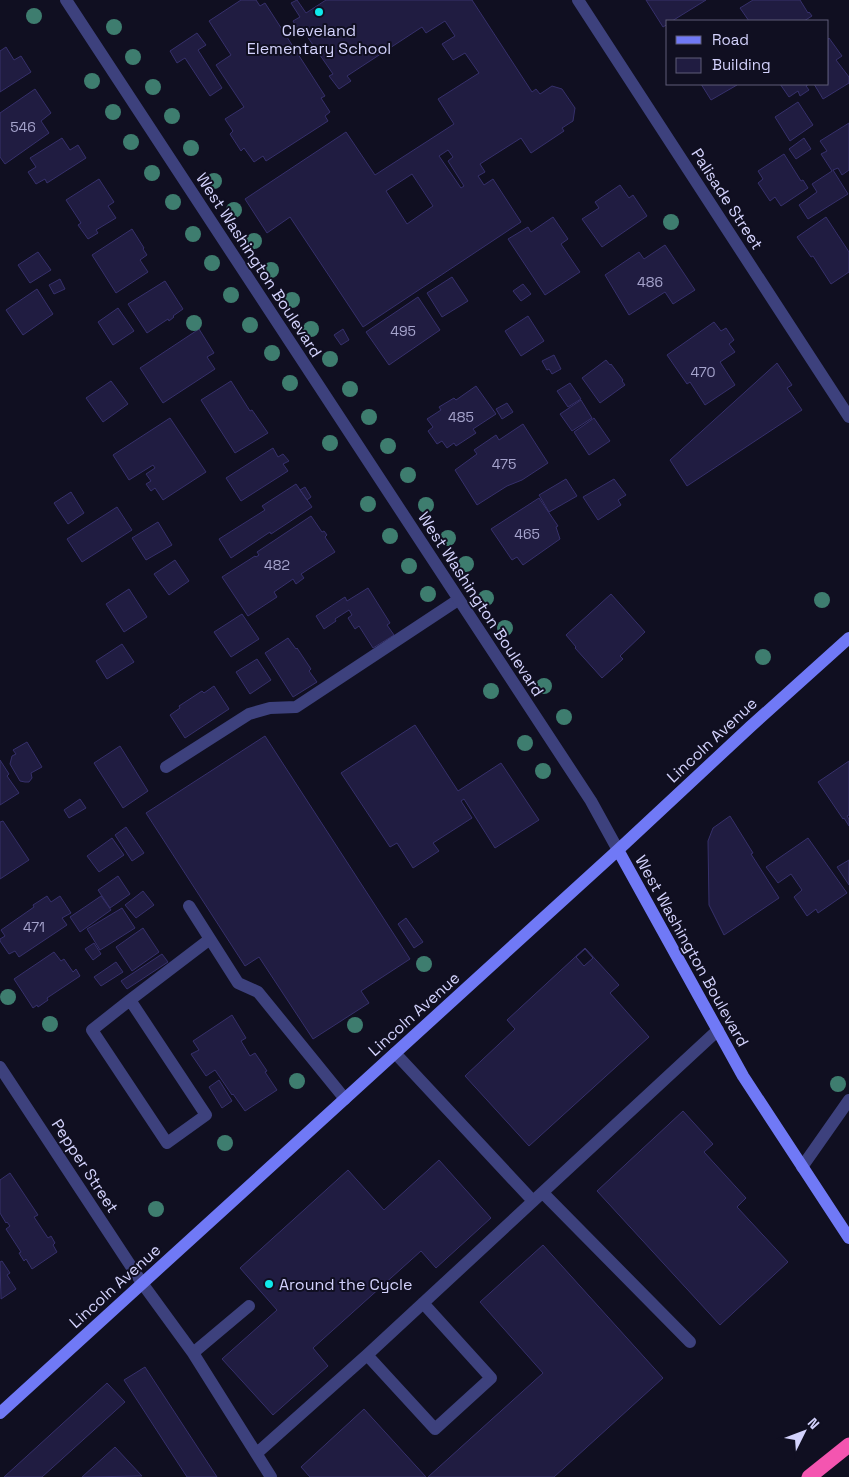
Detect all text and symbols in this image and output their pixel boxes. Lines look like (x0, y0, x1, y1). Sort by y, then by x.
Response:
marker: Cleveland Elementary School (313, 6, 325, 18)
place label: Cleveland Elementary School (247, 20, 391, 59)
legend (666, 20, 829, 85)
text: Road (712, 30, 749, 49)
text: Building (712, 55, 771, 74)
house number: 546 (10, 118, 36, 136)
street label: Palisade Street (686, 144, 768, 254)
street label: West Washington Boulevard (191, 169, 327, 361)
house number: 486 (637, 273, 663, 291)
house number: 495 (390, 322, 416, 340)
house number: 470 (690, 363, 716, 381)
house number: 485 (448, 408, 474, 426)
house number: 475 (492, 455, 516, 473)
street label: West Washington Boulevard (413, 508, 549, 700)
house number: 465 (514, 525, 540, 543)
house number: 482 (264, 556, 290, 574)
street label: Lincoln Avenue (662, 693, 762, 787)
street label: West Washington Boulevard (630, 851, 754, 1051)
house number: 471 (23, 918, 45, 936)
street label: Lincoln Avenue (364, 967, 464, 1061)
street label: Pepper Street (47, 1115, 123, 1217)
street label: Lincoln Avenue (65, 1239, 165, 1333)
place label: Around the Cycle (279, 1274, 413, 1295)
marker: Around the Cycle (263, 1278, 275, 1290)
north arrow (779, 1407, 829, 1457)
text: N (804, 1414, 823, 1433)

